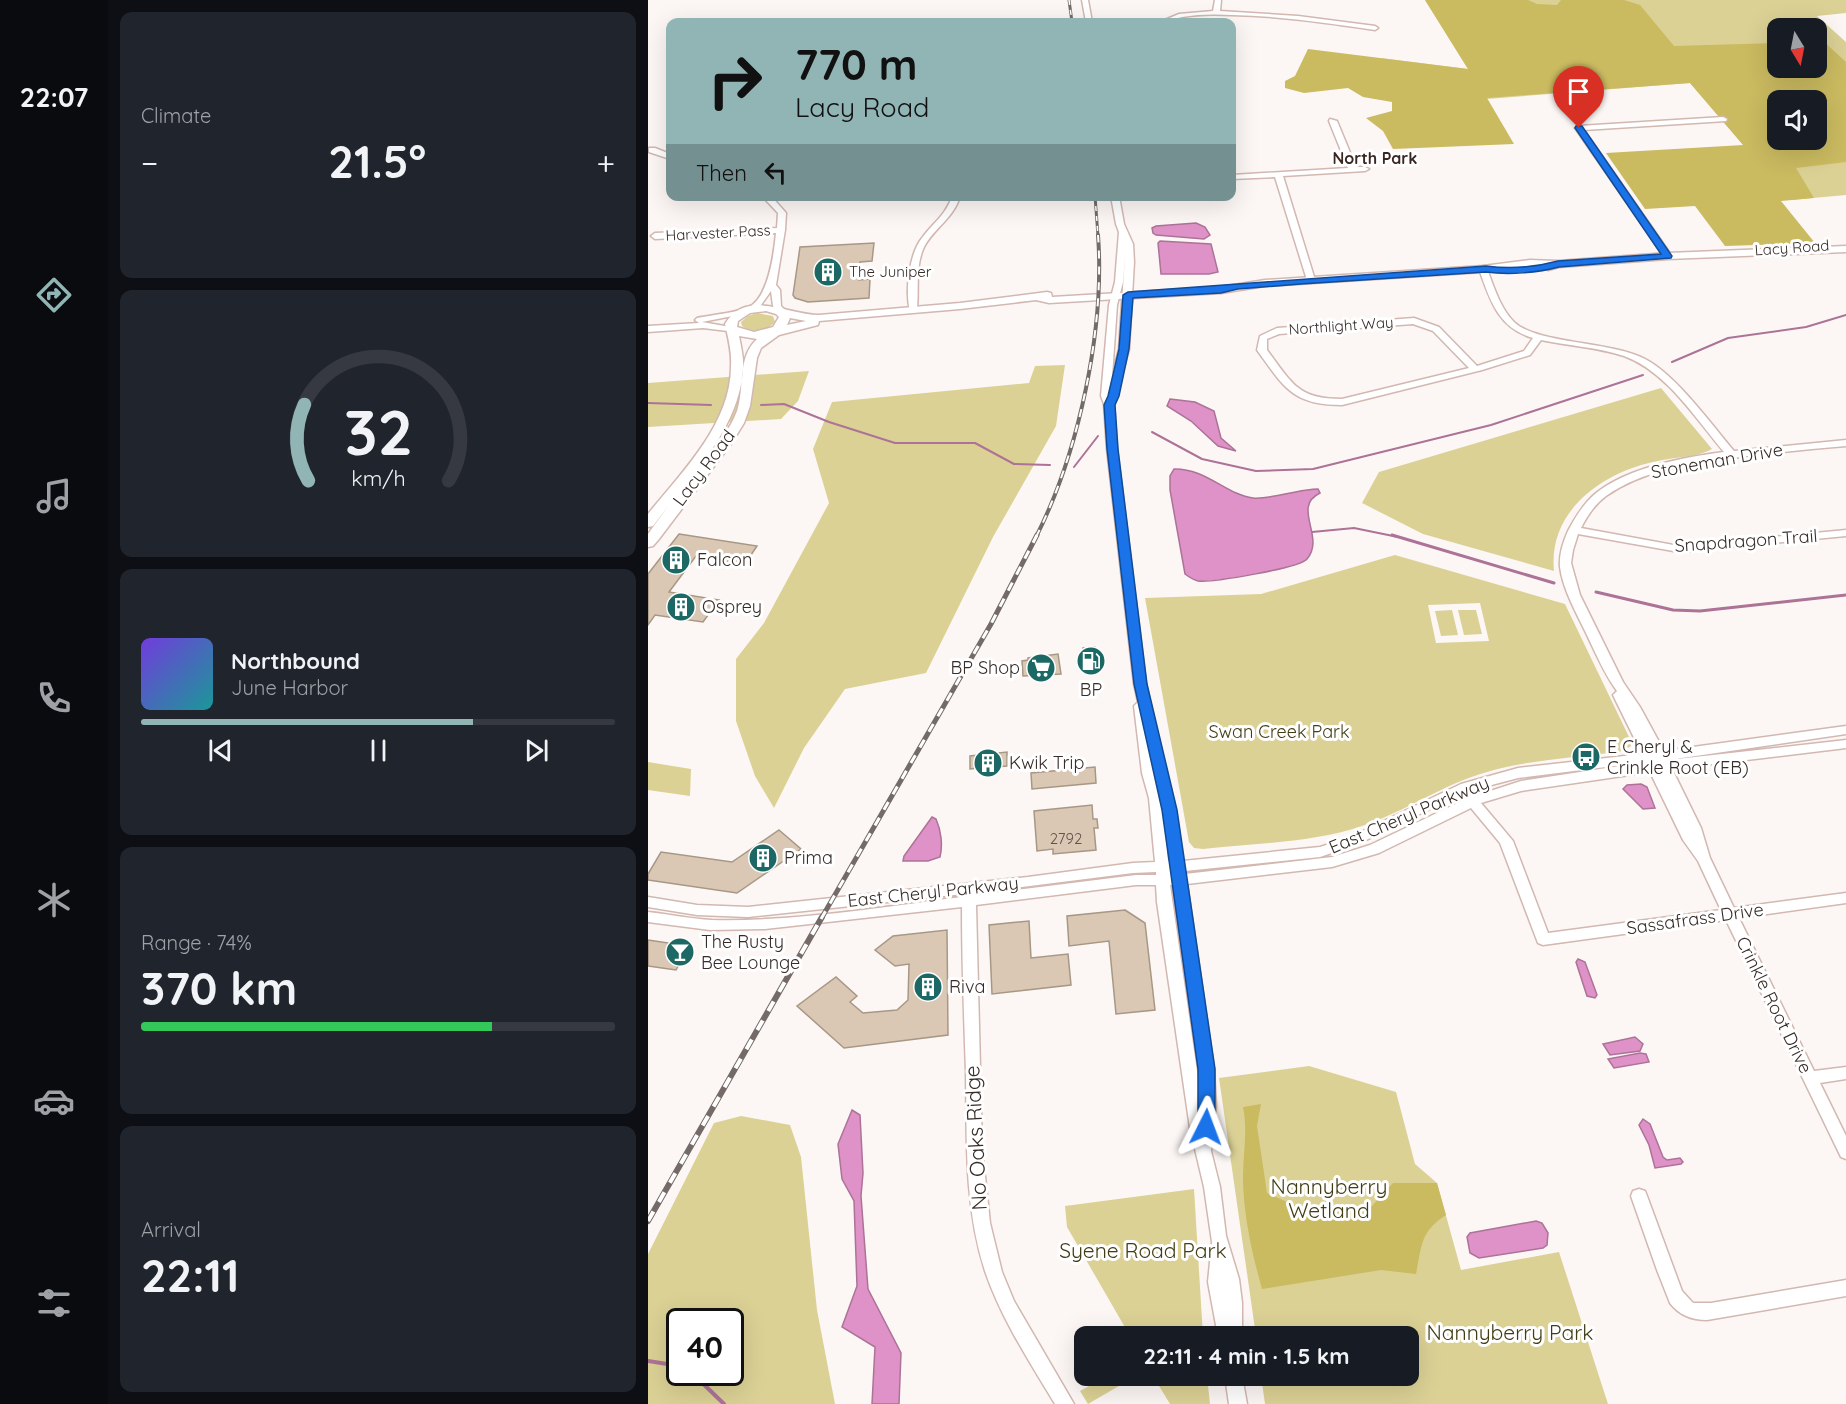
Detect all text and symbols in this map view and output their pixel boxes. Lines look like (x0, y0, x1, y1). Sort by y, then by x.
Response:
north arrow (1767, 18, 1827, 78)
map controls (1767, 18, 1827, 150)
text: 770 m (795, 38, 917, 91)
icon: right (696, 42, 774, 120)
pin (1553, 66, 1604, 128)
icon: arrive (1562, 75, 1595, 108)
text: 22:07 (20, 80, 88, 114)
text: Lacy Road (795, 90, 929, 124)
button: sound (1767, 90, 1827, 150)
text: Climate (141, 103, 211, 128)
text: 21.5° (328, 133, 426, 189)
text: − (141, 142, 158, 183)
text: + (596, 142, 615, 183)
district label: North Park (1333, 148, 1417, 168)
icon: left (759, 156, 792, 189)
text: Then (696, 159, 747, 187)
street label: Harvester Pass (665, 220, 771, 245)
street label: Lacy Road (1754, 235, 1830, 260)
building icon: The Juniper (812, 256, 844, 288)
place label: The Juniper (849, 262, 932, 281)
icon: directions (33, 274, 75, 316)
street label: Northlight Way (1288, 312, 1394, 339)
text: 32 (343, 393, 413, 471)
street label: Lacy Road (667, 425, 740, 510)
street label: Stoneman Drive (1649, 438, 1785, 483)
text: km/h (351, 465, 405, 491)
icon: music (33, 475, 75, 517)
street label: Snapdragon Trail (1674, 524, 1818, 557)
building icon: Falcon (660, 544, 692, 576)
place label: Falcon (697, 548, 752, 571)
building icon: Osprey (665, 591, 697, 623)
place label: Osprey (702, 595, 762, 618)
fuel station icon: BP (1075, 645, 1107, 677)
text: Northbound (231, 647, 360, 675)
supermarket icon: BP Shop (1025, 652, 1057, 684)
place label: BP Shop (951, 656, 1020, 679)
text: June Harbor (231, 675, 348, 700)
icon: phone (33, 677, 75, 719)
place label: BP (1080, 678, 1102, 701)
park label: Swan Creek Park (1208, 720, 1350, 743)
icon: previous (204, 734, 237, 767)
icon: pause (362, 734, 395, 767)
icon: next (520, 734, 553, 767)
place label: E Cheryl & Crinkle Root (EB) (1607, 735, 1749, 779)
bus stop icon: E Cheryl & Crinkle Root (EB) (1570, 741, 1602, 773)
building icon: Kwik Trip (972, 747, 1004, 779)
place label: Kwik Trip (1009, 751, 1084, 774)
street label: East Cheryl Parkway (1325, 770, 1492, 859)
house number: 2792 (1050, 829, 1082, 848)
building icon: Prima (747, 842, 779, 874)
place label: Prima (784, 846, 833, 869)
street label: East Cheryl Parkway (846, 871, 1020, 912)
icon: climate (33, 879, 75, 921)
street label: Sassafrass Drive (1625, 898, 1765, 940)
text: Range · 74% (141, 930, 252, 955)
place label: The Rusty Bee Lounge (701, 930, 800, 974)
street label: Crinkle Root Drive (1731, 933, 1818, 1077)
bar icon: The Rusty Bee Lounge (664, 936, 696, 968)
text: 370 km (141, 960, 297, 1016)
building icon: Riva (912, 971, 944, 1003)
place label: Riva (949, 975, 985, 998)
street label: No Oaks Ridge (958, 1065, 992, 1211)
icon: car (33, 1080, 75, 1122)
position arrow (1174, 1095, 1238, 1159)
park label: Nannyberry Wetland (1271, 1173, 1387, 1223)
text: Arrival (141, 1217, 201, 1242)
park label: Syene Road Park (1059, 1237, 1227, 1263)
text: 22:11 (141, 1247, 240, 1303)
icon: filters (33, 1282, 75, 1324)
speed limit sign: 40 (666, 1308, 744, 1386)
park label: Nannyberry Park (1427, 1319, 1594, 1345)
text: 22:11 · 4 min · 1.5 km (1144, 1342, 1349, 1370)

